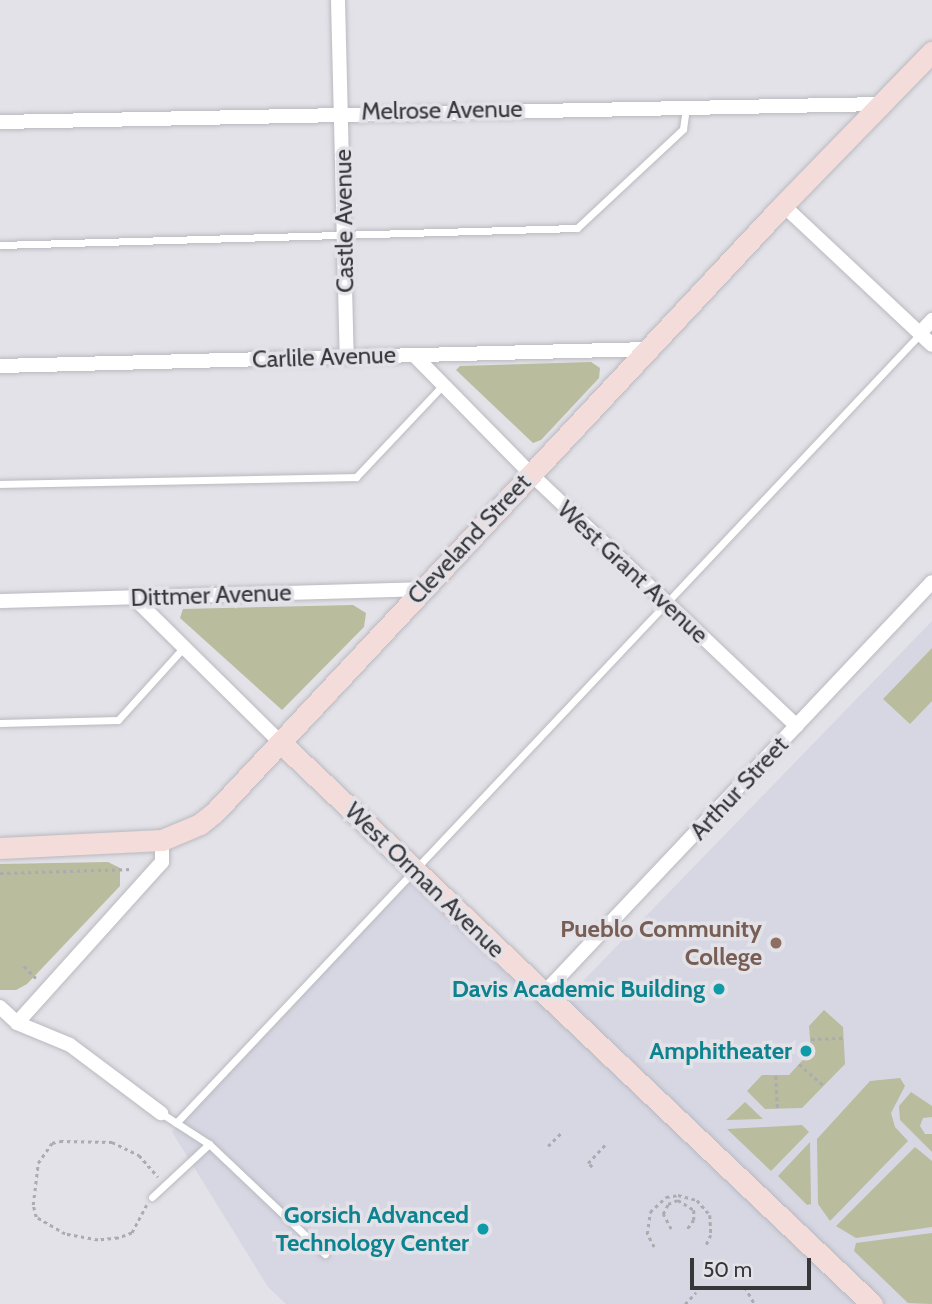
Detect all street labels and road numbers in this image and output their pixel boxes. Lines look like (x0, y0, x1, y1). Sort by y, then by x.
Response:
street label: Melrose Avenue (361, 94, 523, 126)
street label: Castle Avenue (328, 149, 360, 293)
street label: Carlile Avenue (252, 340, 396, 374)
street label: Cleveland Street (401, 468, 537, 610)
street label: West Grant Avenue (552, 495, 714, 649)
street label: Dittmer Avenue (130, 578, 292, 612)
street label: Arthur Street (684, 730, 794, 846)
street label: West Orman Avenue (339, 796, 511, 964)

